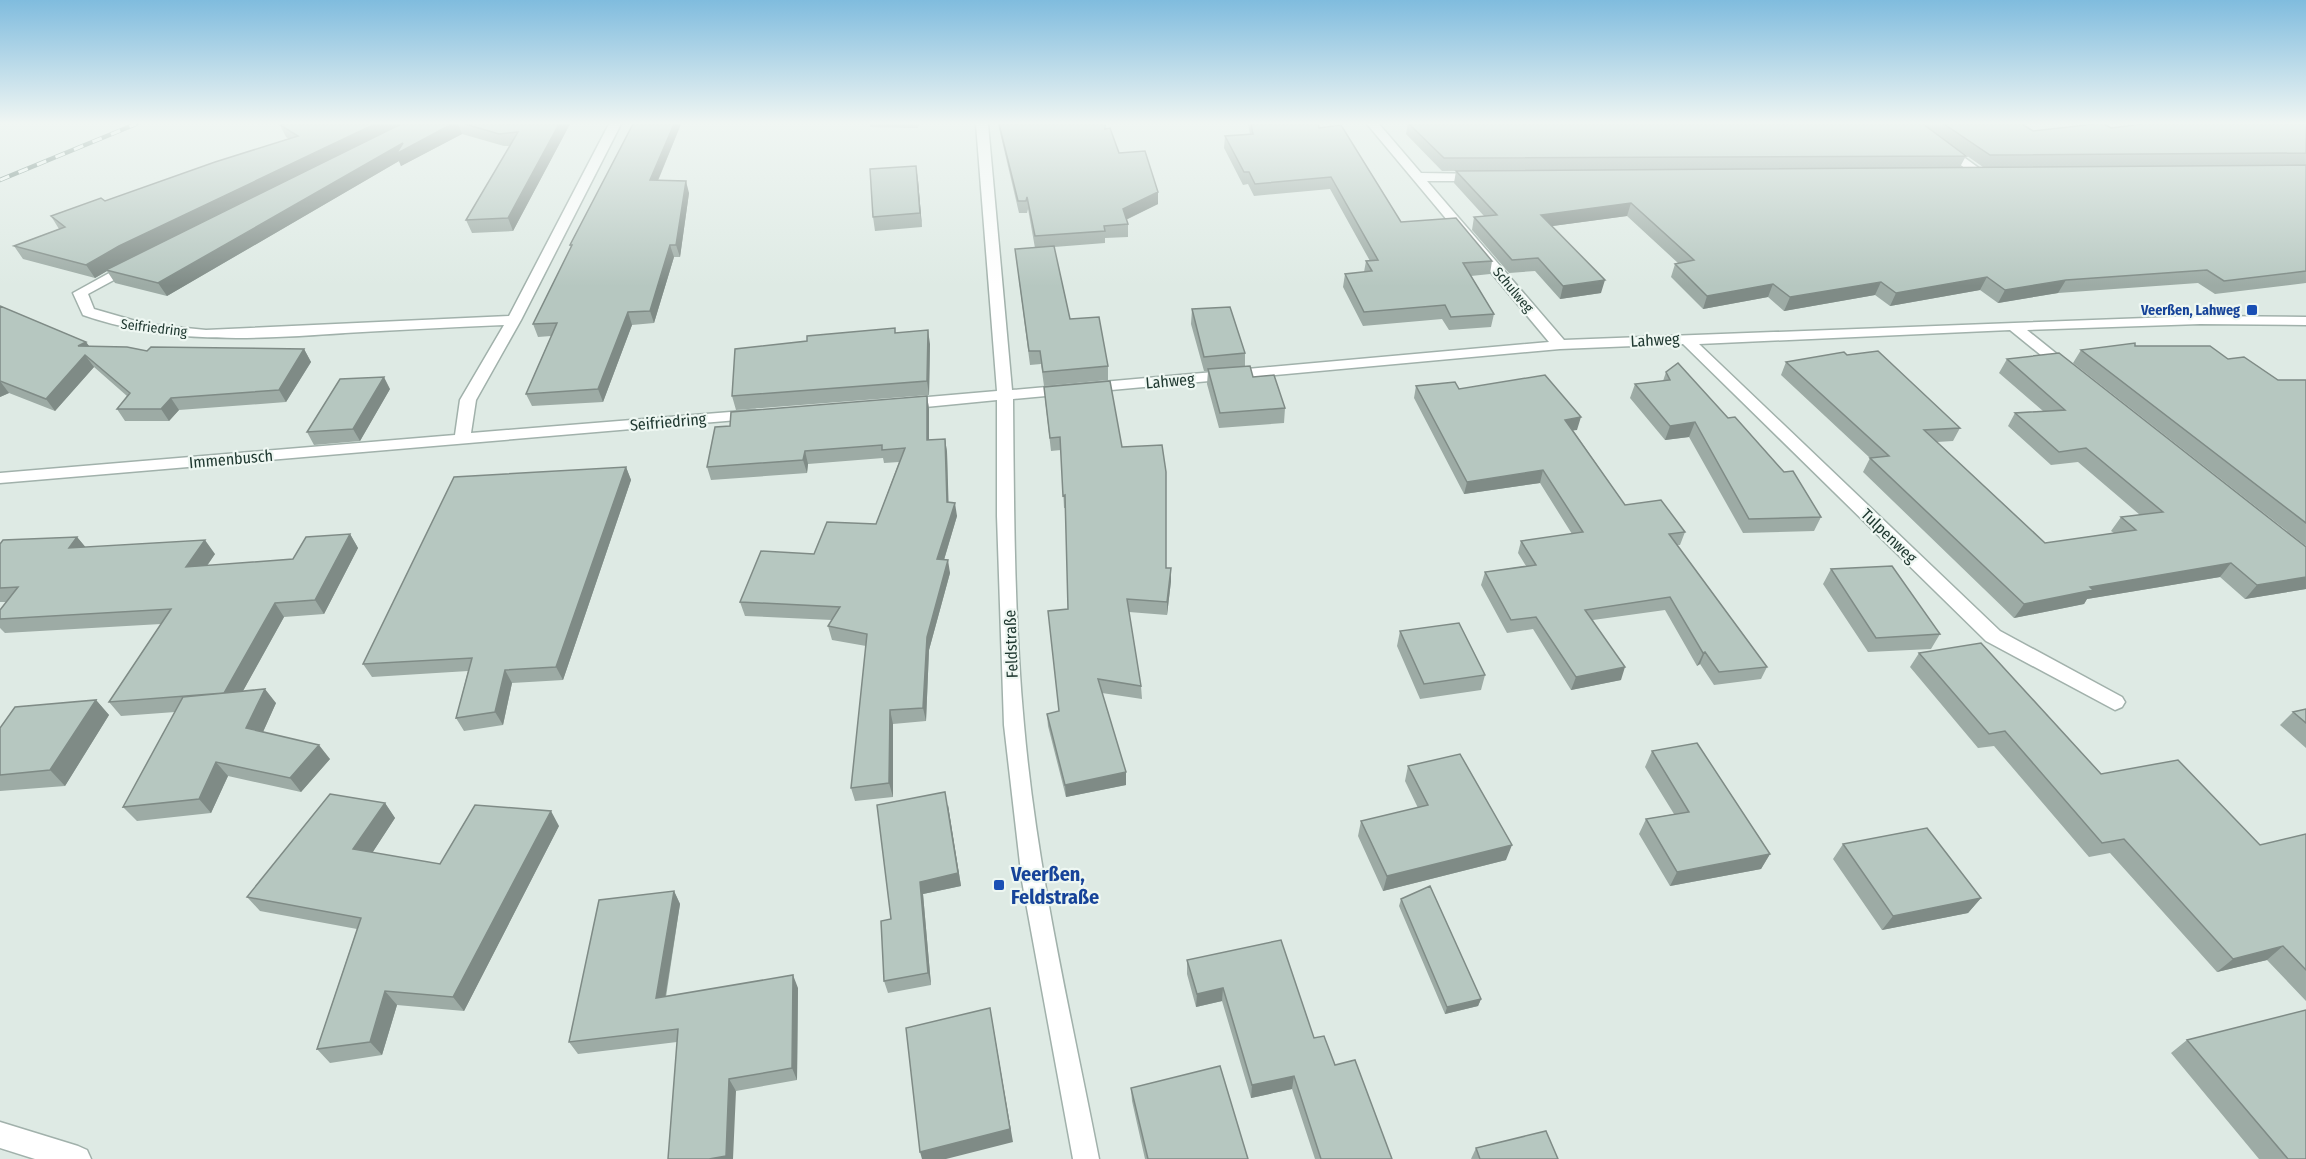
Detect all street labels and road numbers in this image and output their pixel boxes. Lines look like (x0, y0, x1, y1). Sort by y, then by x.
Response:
street label: Schulweg (1489, 264, 1537, 316)
street label: Seifriedring (120, 315, 189, 341)
street label: Lahweg (1630, 329, 1681, 351)
street label: Lahweg (1145, 369, 1196, 393)
street label: Seifriedring (629, 409, 707, 435)
street label: Immenbusch (188, 446, 274, 472)
street label: Tulpenweg (1857, 505, 1921, 568)
street label: Feldstraße (1000, 609, 1022, 679)

